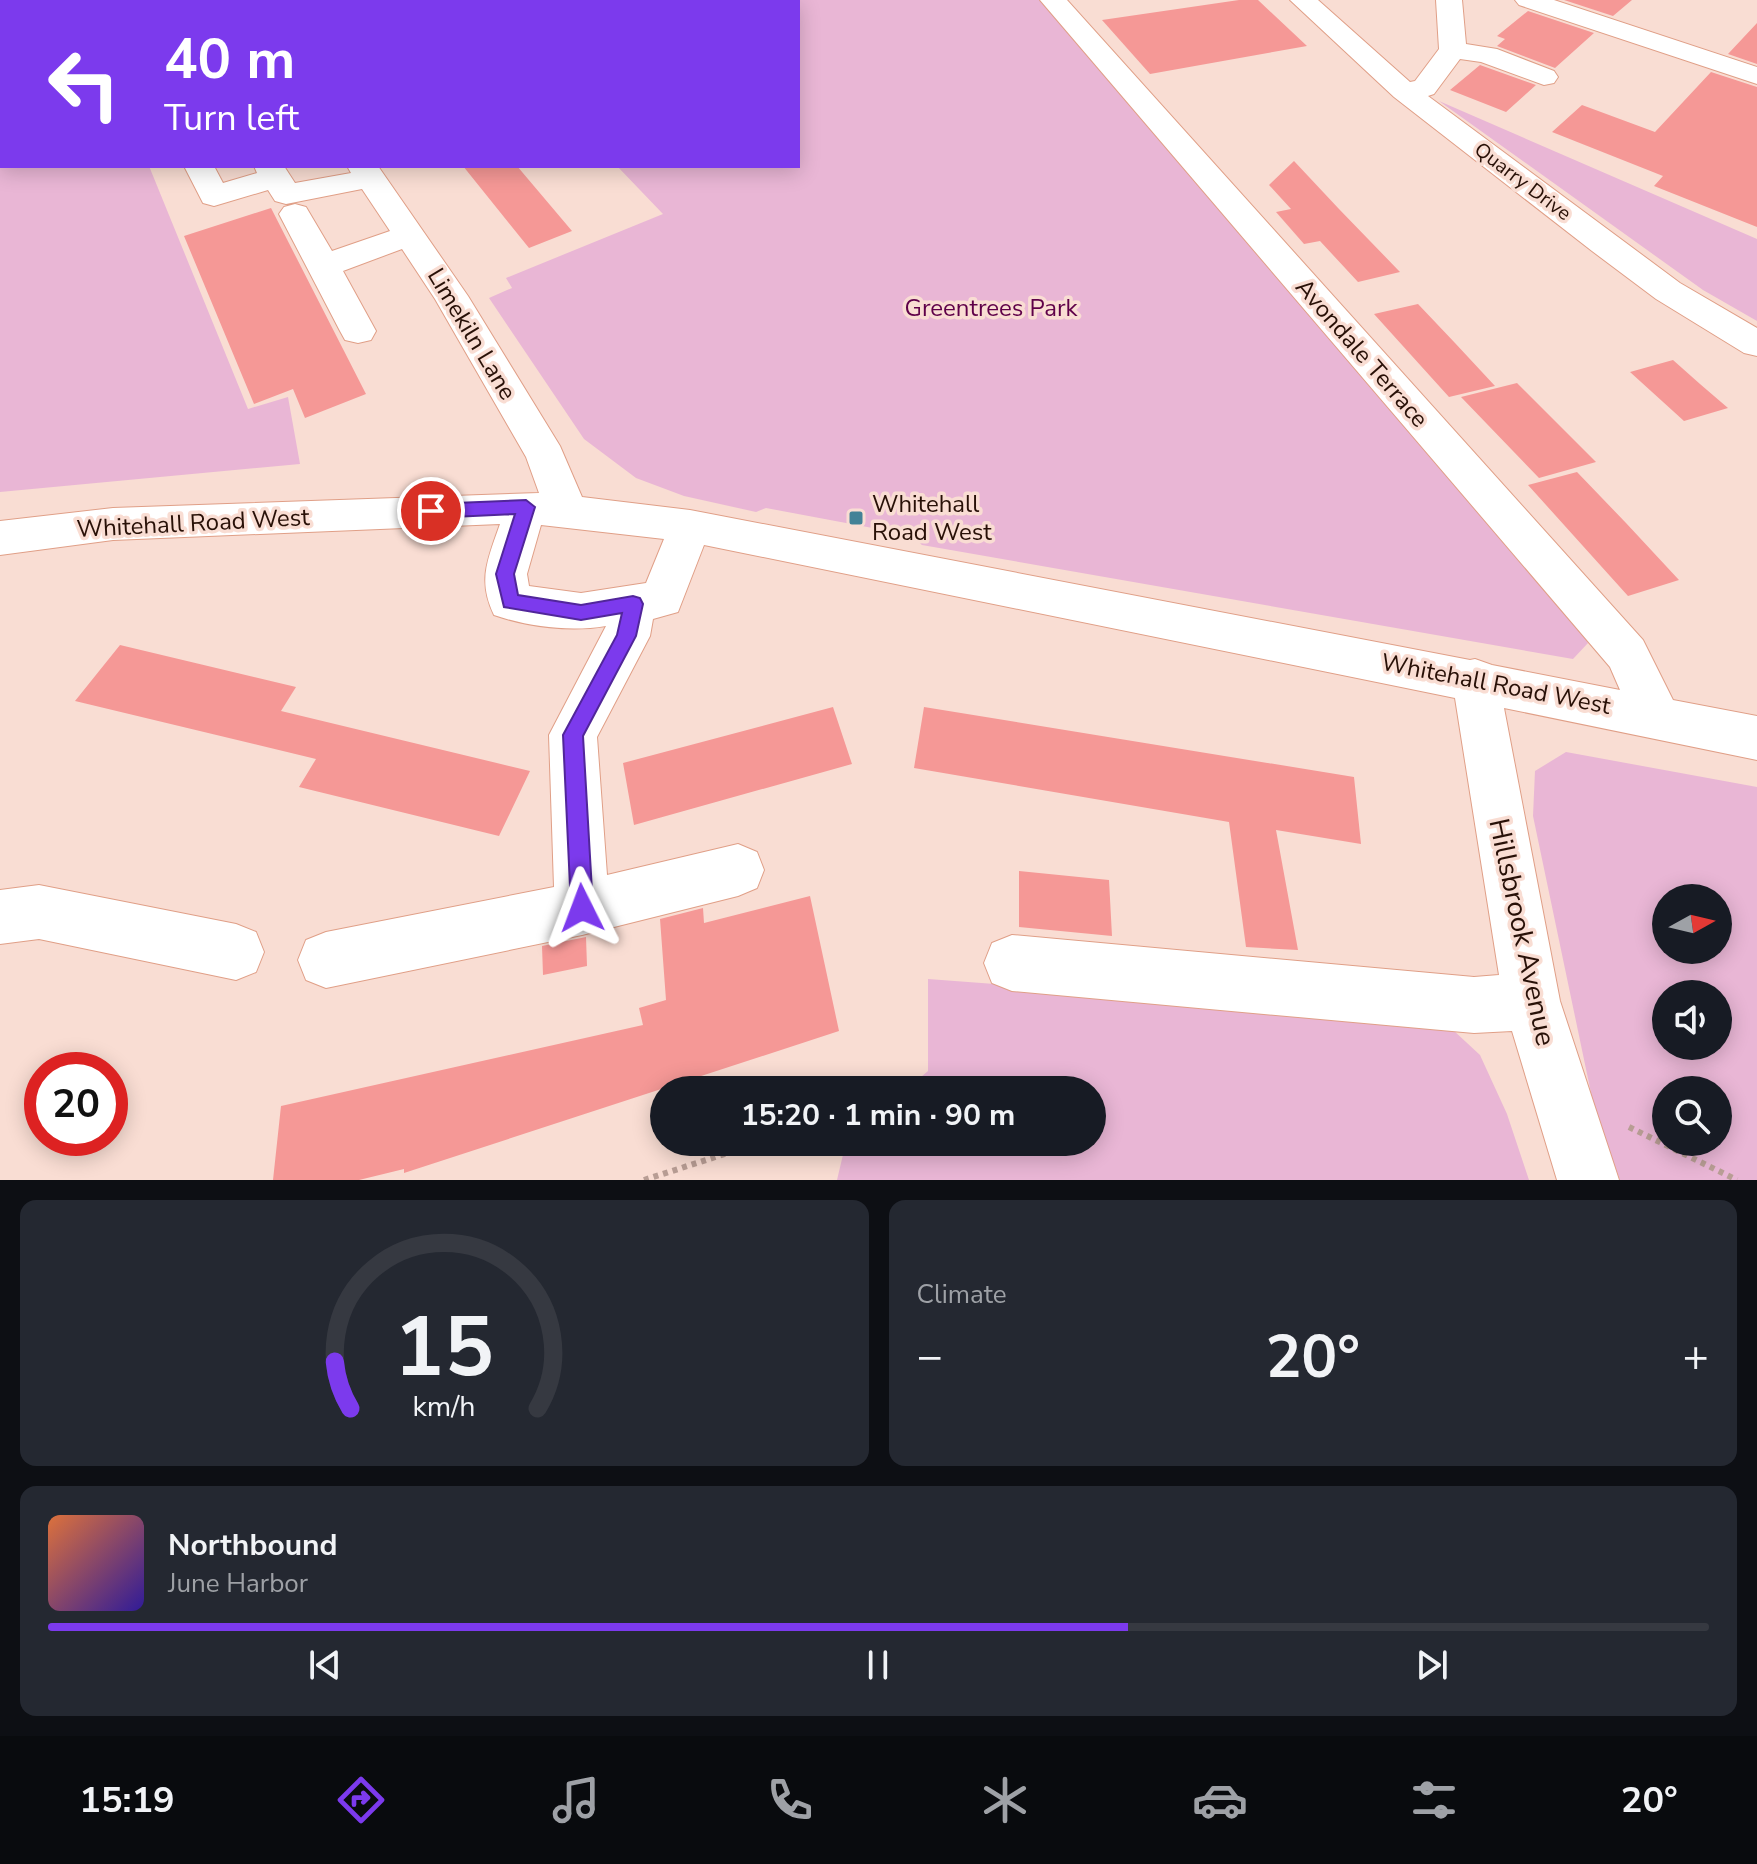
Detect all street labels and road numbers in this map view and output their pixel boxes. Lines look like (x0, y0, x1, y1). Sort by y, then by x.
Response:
street label: Quarry Drive (1469, 136, 1577, 227)
street label: Limekiln Lane (420, 262, 524, 406)
street label: Avondale Terrace (1288, 272, 1436, 434)
street label: Whitehall Road West (76, 501, 311, 545)
street label: Whitehall Road West (1379, 646, 1614, 722)
street label: Hillsbrook Avenue (1479, 815, 1565, 1049)

